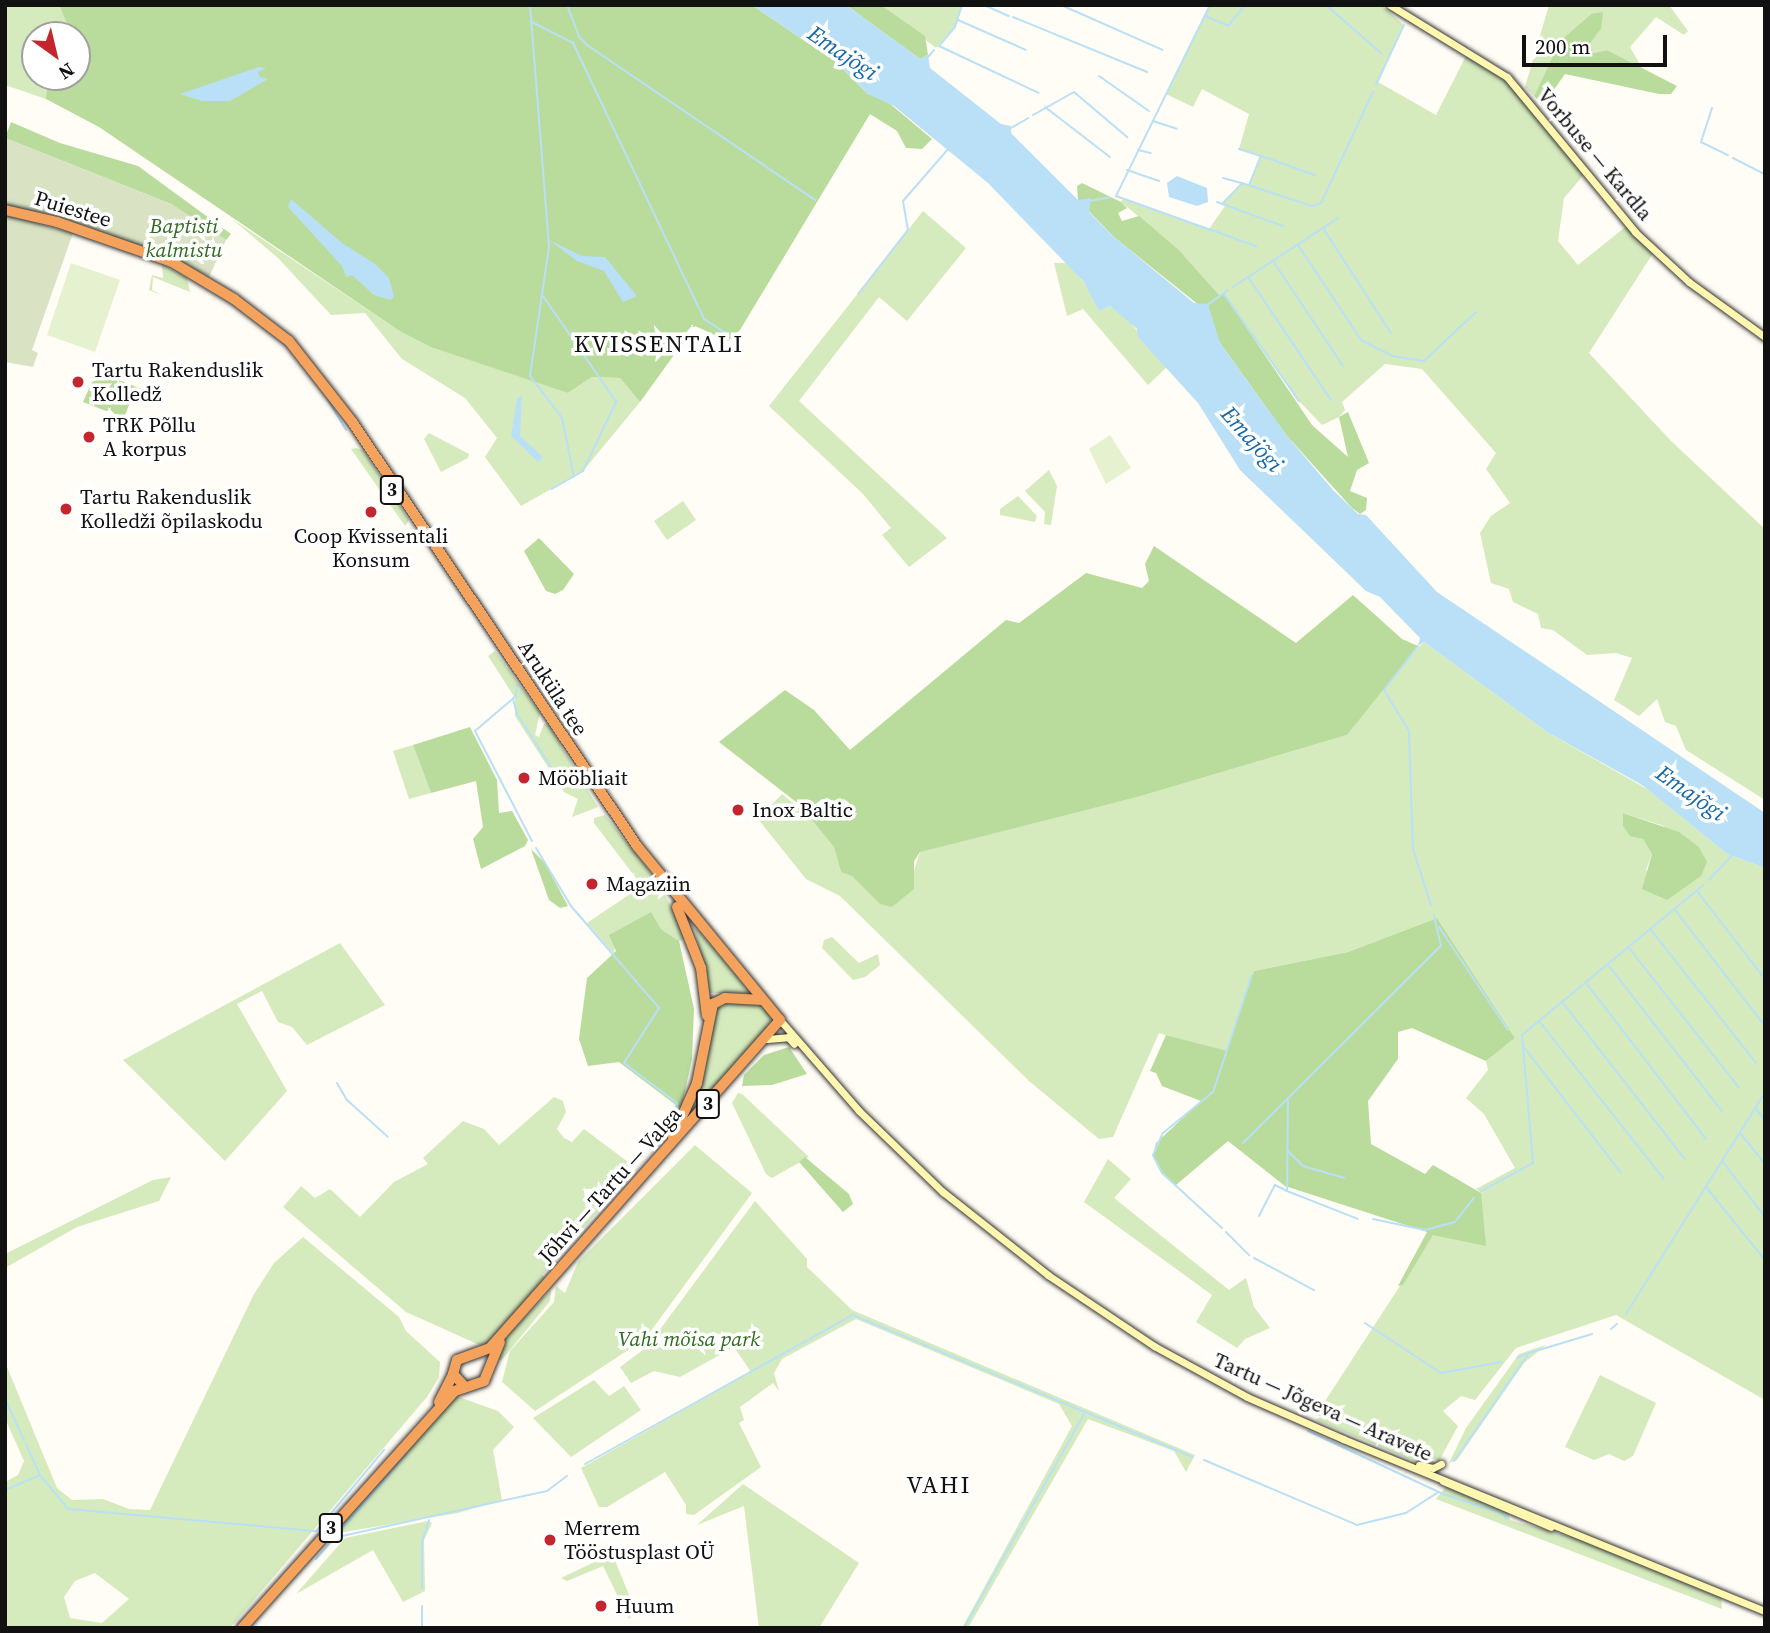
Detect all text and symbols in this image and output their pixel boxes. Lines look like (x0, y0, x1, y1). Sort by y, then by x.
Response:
water label: Emajõgi (803, 19, 883, 87)
north arrow (21, 21, 91, 91)
scale bar (1525, 21, 1670, 65)
text: 200 m (1535, 32, 1590, 61)
text: N (54, 57, 80, 86)
street label: Vorbuse — Kardla (1532, 83, 1658, 225)
street label: Puiestee (32, 185, 114, 233)
park label: Baptisti kalmistu (146, 213, 222, 263)
district label: KVISSENTALI (575, 330, 743, 358)
place label: Tartu Rakenduslik Kolledž (92, 357, 263, 407)
marker: Tartu Rakenduslik Kolledž (70, 374, 86, 390)
water label: Emajõgi (1215, 400, 1289, 478)
place label: TRK Põllu A korpus (103, 412, 196, 462)
marker: TRK Põllu A korpus (81, 429, 97, 445)
road number: 3 (380, 475, 404, 505)
place label: Tartu Rakenduslik Kolledži õpilaskodu (80, 484, 263, 534)
marker: Tartu Rakenduslik Kolledži õpilaskodu (58, 501, 74, 517)
marker: Coop Kvissentali Konsum (363, 504, 379, 520)
place label: Coop Kvissentali Konsum (294, 523, 448, 573)
street label: Aruküla tee (513, 636, 593, 740)
water label: Emajõgi (1651, 759, 1731, 827)
place label: Mööbliait (538, 765, 628, 791)
marker: Mööbliait (516, 770, 532, 786)
place label: Inox Baltic (752, 797, 853, 823)
marker: Inox Baltic (730, 802, 746, 818)
place label: Magaziin (606, 871, 691, 897)
marker: Magaziin (584, 876, 600, 892)
road number: 3 (696, 1088, 720, 1120)
street label: Jõhvi — Tartu — Valga (533, 1101, 687, 1269)
park label: Vahi mõisa park (618, 1326, 760, 1352)
street label: Tartu — Jõgeva — Aravete (1210, 1347, 1436, 1467)
district label: VAHI (907, 1471, 971, 1499)
road number: 3 (319, 1512, 343, 1544)
place label: Merrem Tööstusplast OÜ (564, 1515, 715, 1565)
marker: Merrem Tööstusplast OÜ (542, 1532, 558, 1548)
place label: Huum (615, 1593, 675, 1619)
marker: Huum (593, 1598, 609, 1614)

